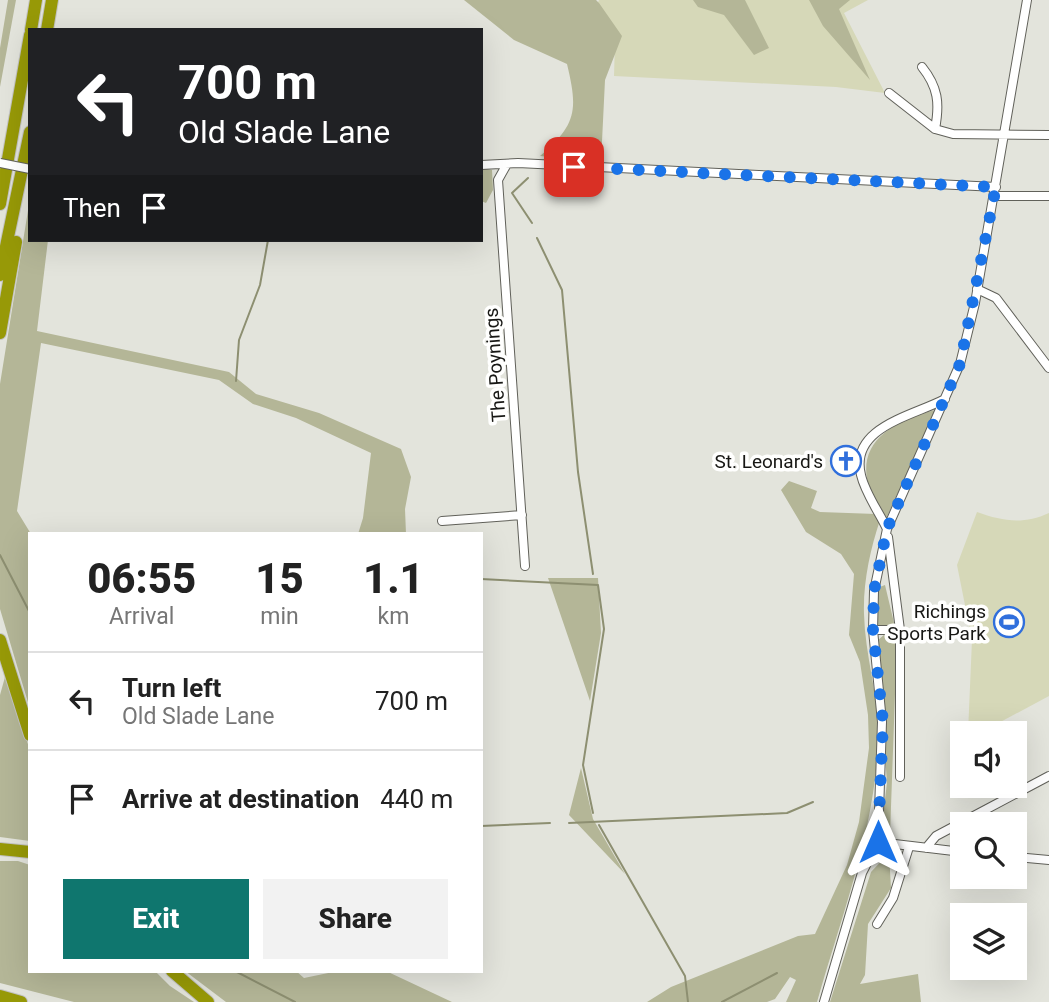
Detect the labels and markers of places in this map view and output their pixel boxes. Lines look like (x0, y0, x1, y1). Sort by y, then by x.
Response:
pin (544, 137, 604, 197)
church icon: St. Leonard's (829, 444, 863, 478)
place label: St. Leonard's (714, 450, 823, 473)
place label: Richings Sports Park (887, 600, 986, 645)
sports icon: Richings Sports Park (992, 605, 1026, 639)

